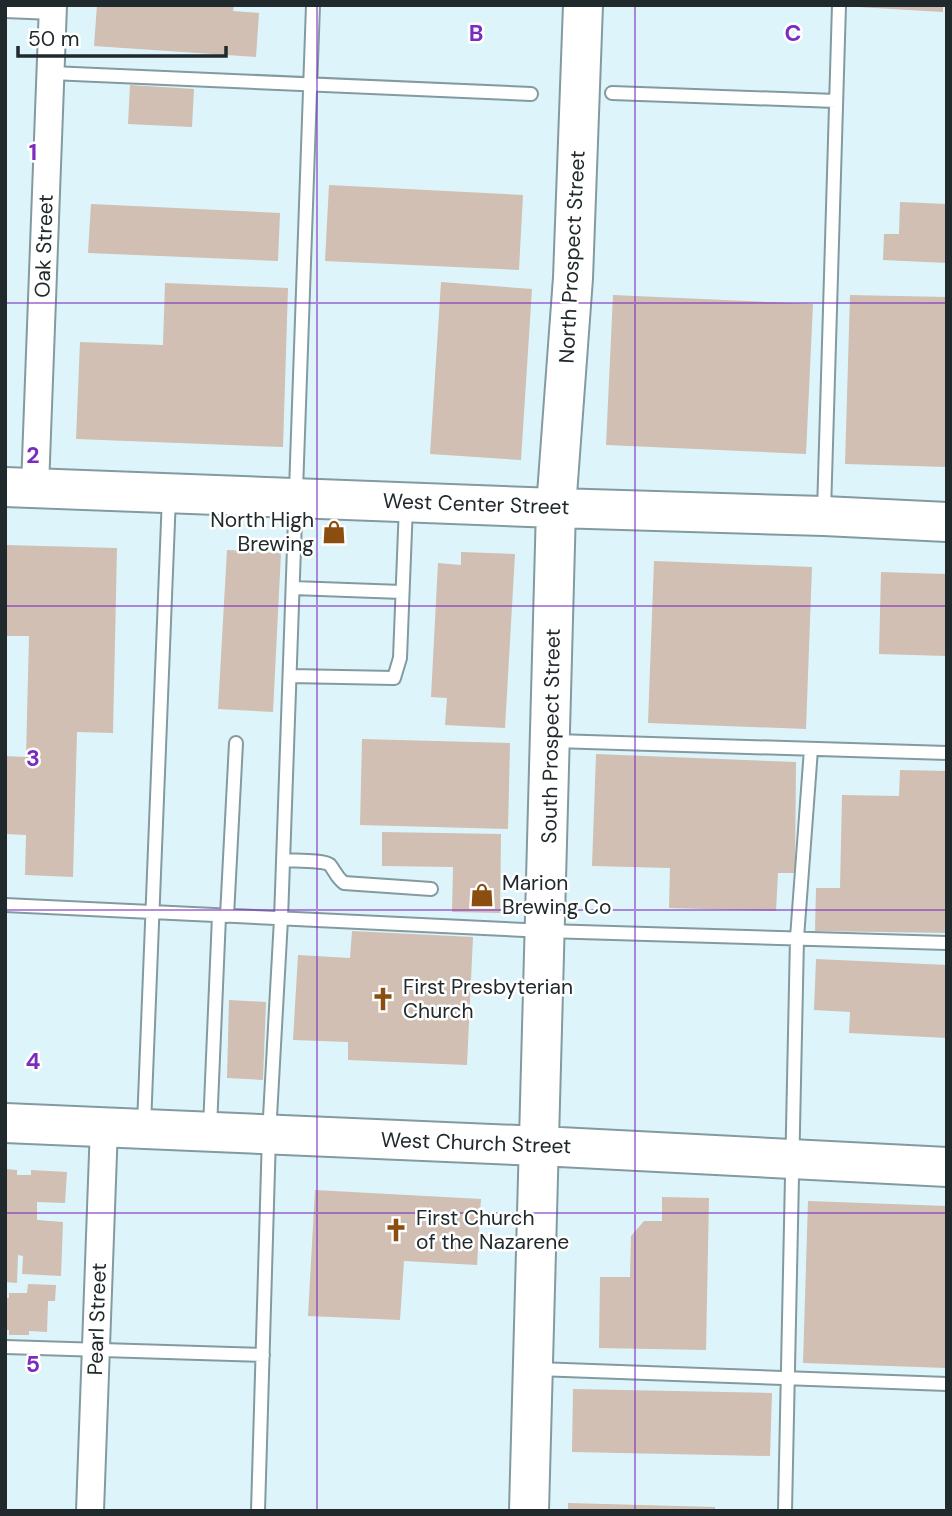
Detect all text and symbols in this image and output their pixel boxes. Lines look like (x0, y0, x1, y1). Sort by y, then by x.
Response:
scale bar (18, 14, 226, 58)
text: B (469, 18, 483, 48)
text: C (785, 18, 801, 48)
text: 50 m (28, 25, 79, 53)
text: 1 (29, 137, 37, 167)
street label: North Prospect Street (552, 150, 592, 364)
street label: Oak Street (28, 194, 60, 298)
text: 2 (26, 440, 40, 470)
street label: West Center Street (382, 487, 570, 521)
place label: North High Brewing (210, 506, 314, 558)
shop icon: North High Brewing (320, 518, 348, 546)
street label: South Prospect Street (535, 628, 567, 844)
text: 3 (26, 743, 40, 773)
place label: Marion Brewing Co (502, 869, 611, 921)
shop icon: Marion Brewing Co (468, 881, 496, 909)
place label: First Presbyterian Church (403, 973, 573, 1025)
church icon: First Presbyterian Church (369, 985, 397, 1013)
text: 4 (26, 1046, 41, 1076)
street label: West Church Street (380, 1126, 572, 1160)
place label: First Church of the Nazarene (416, 1204, 569, 1256)
church icon: First Church of the Nazarene (382, 1216, 410, 1244)
street label: Pearl Street (81, 1262, 113, 1376)
text: 5 (26, 1349, 40, 1379)

